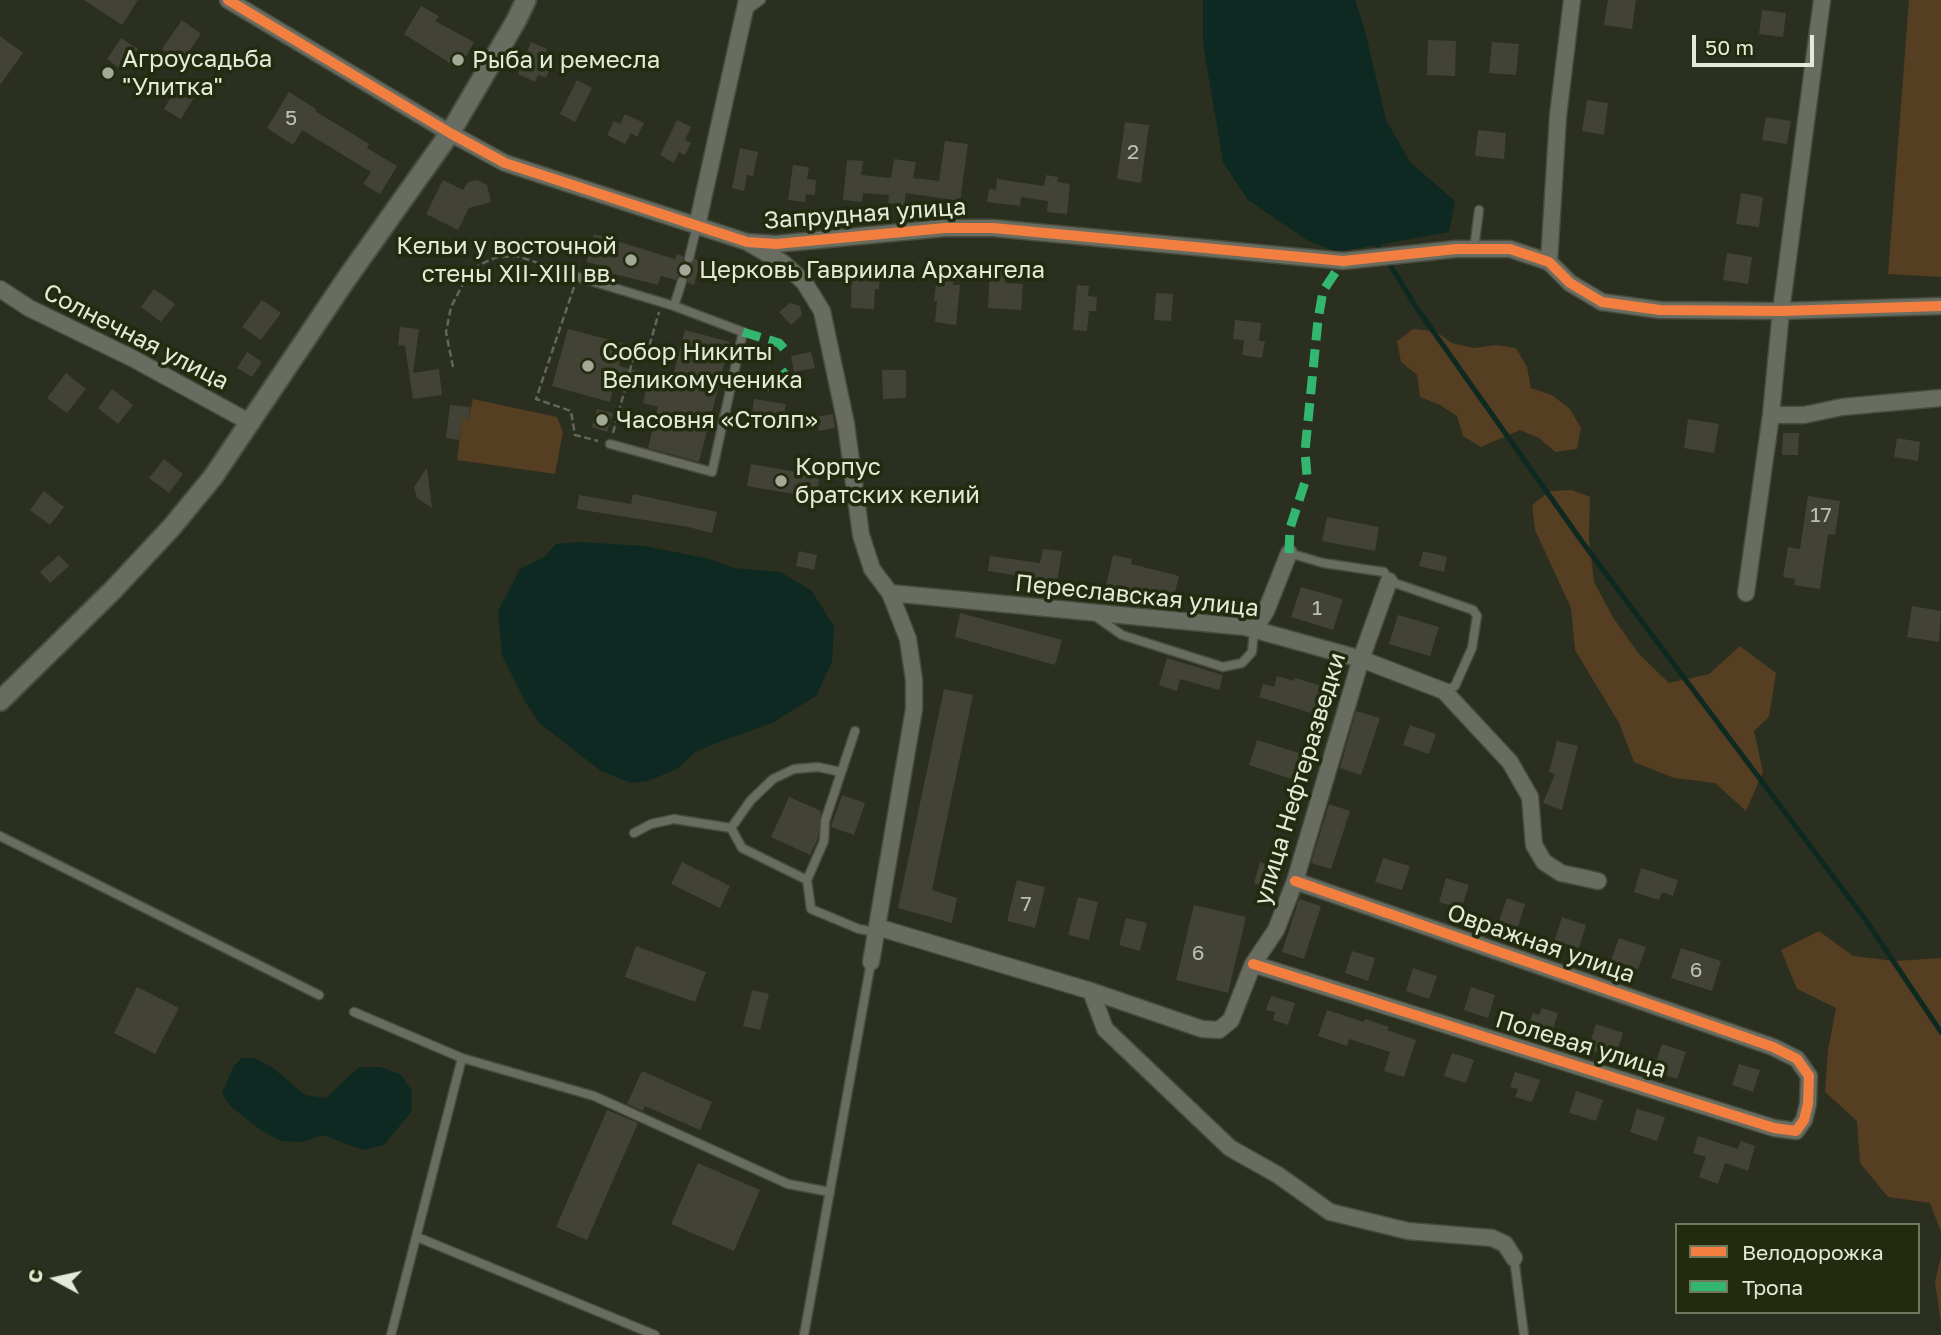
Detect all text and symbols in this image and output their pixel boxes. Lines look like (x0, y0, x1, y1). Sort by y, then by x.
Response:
scale bar (1696, 21, 1818, 65)
text: 50 m (1705, 34, 1754, 60)
place label: Агроусадьба "Улитка" (122, 45, 272, 101)
place label: Рыба и ремесла (472, 46, 660, 74)
marker: Рыба и ремесла (450, 52, 466, 68)
marker: Агроусадьба "Улитка" (100, 65, 116, 81)
house number: 5 (285, 105, 297, 131)
house number: 2 (1127, 139, 1139, 165)
street label: Запрудная улица (763, 193, 967, 235)
place label: Кельи у восточной стены XII-XIII вв. (396, 232, 617, 288)
marker: Кельи у восточной стены XII-XIII вв. (623, 252, 639, 268)
place label: Церковь Гавриила Архангела (699, 256, 1045, 284)
marker: Церковь Гавриила Архангела (677, 262, 693, 278)
street label: Солнечная улица (38, 278, 234, 396)
place label: Собор Никиты Великомученика (602, 338, 803, 394)
marker: Собор Никиты Великомученика (580, 358, 596, 374)
place label: Часовня «Столп» (616, 406, 818, 434)
marker: Часовня «Столп» (594, 412, 610, 428)
place label: Корпус братских келий (795, 453, 980, 509)
marker: Корпус братских келий (773, 473, 789, 489)
house number: 17 (1810, 502, 1832, 528)
street label: Переславская улица (1014, 569, 1260, 623)
house number: 1 (1312, 595, 1322, 621)
street label: улица Нефтеразведки (1248, 649, 1352, 909)
house number: 7 (1020, 891, 1032, 917)
street label: Овражная улица (1443, 898, 1639, 990)
house number: 6 (1192, 940, 1204, 966)
house number: 6 (1690, 957, 1702, 983)
street label: Полевая улица (1492, 1005, 1670, 1085)
legend (1675, 1223, 1920, 1314)
text: Велодорожка (1742, 1239, 1884, 1265)
north arrow (21, 1244, 91, 1314)
text: С (22, 1268, 47, 1284)
text: Тропа (1742, 1274, 1803, 1300)

